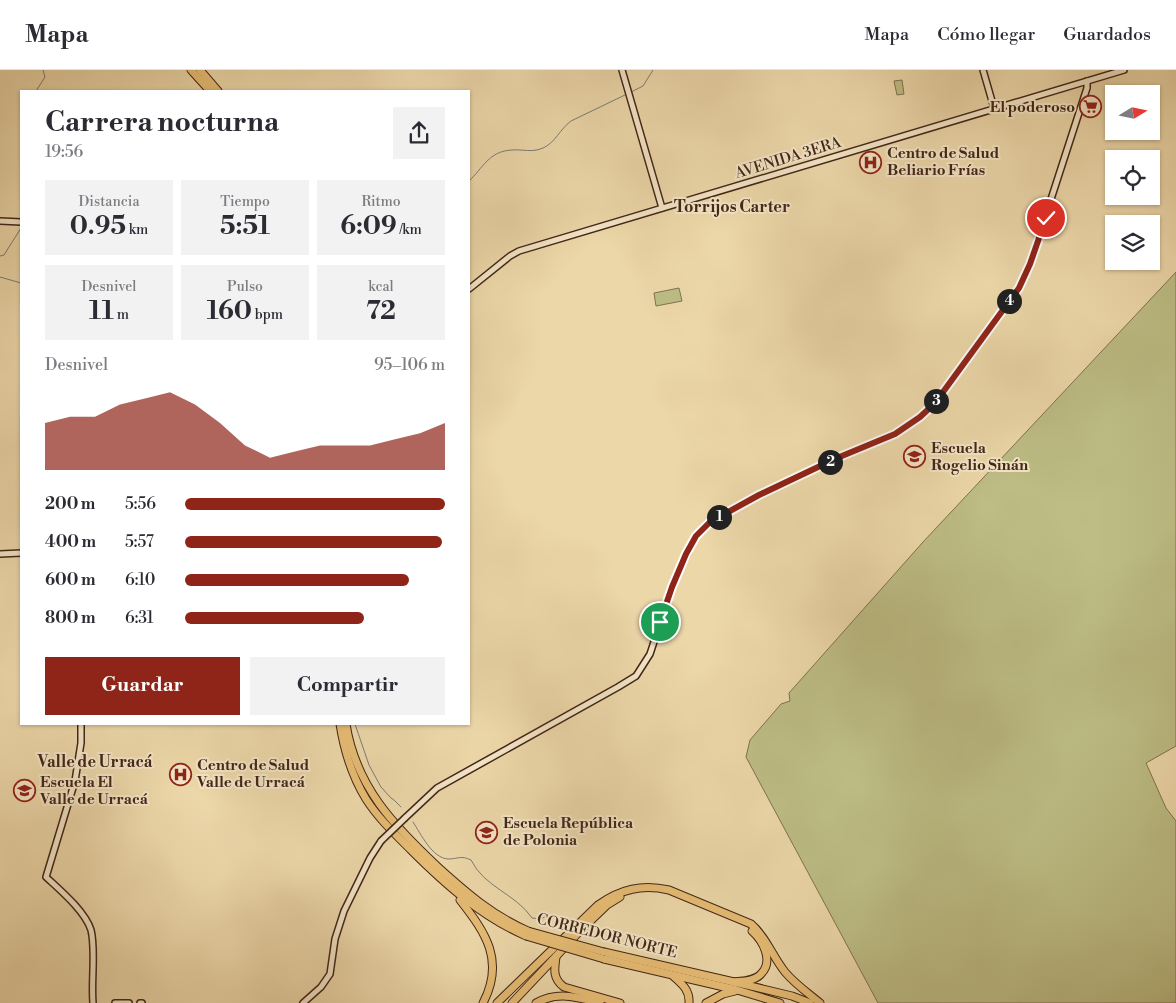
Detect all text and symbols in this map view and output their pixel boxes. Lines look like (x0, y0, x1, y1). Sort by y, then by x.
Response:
text: Mapa (25, 20, 88, 50)
text: Mapa (865, 23, 909, 46)
text: Cómo llegar (937, 23, 1035, 46)
text: Guardados (1063, 23, 1151, 46)
north arrow (1105, 85, 1160, 140)
map controls (1105, 85, 1160, 270)
supermarket icon: El poderoso (1079, 95, 1103, 119)
place label: El poderoso (990, 98, 1075, 117)
text: Carrera nocturna (45, 105, 279, 140)
button: share (393, 107, 445, 159)
street label: AVENIDA 3ERA (732, 133, 844, 183)
text: 19:56 (45, 142, 83, 162)
place label: Centro de Salud Beliario Frías (887, 144, 1000, 180)
hospital icon: Centro de Salud Beliario Frías (859, 150, 883, 174)
button: locate (1105, 150, 1160, 205)
text: Distancia (78, 193, 140, 211)
text: Tiempo (220, 193, 270, 211)
text: Ritmo (361, 193, 401, 211)
district label: Torrijos Carter (674, 197, 790, 217)
pin (1025, 197, 1067, 239)
icon: check (1032, 204, 1060, 232)
text: 0.95 (70, 211, 126, 242)
text: 5:51 (220, 211, 270, 242)
text: 6:09 (340, 211, 397, 242)
button: layers (1105, 215, 1160, 270)
text: km (126, 221, 148, 239)
text: /km (397, 221, 422, 239)
text: Desnivel (81, 278, 137, 296)
text: Pulso (227, 278, 263, 296)
text: kcal (368, 278, 394, 296)
pin: 4 (996, 288, 1022, 314)
text: 4 (1005, 292, 1014, 310)
text: 11 (89, 296, 114, 327)
text: 160 (207, 296, 252, 327)
text: 72 (366, 296, 396, 327)
text: m (114, 306, 129, 324)
text: bpm (252, 306, 283, 324)
text: Desnivel (45, 355, 108, 375)
text: 95–106 m (374, 355, 445, 375)
pin: 3 (924, 388, 948, 414)
text: 3 (932, 392, 941, 410)
place label: Escuela Rogelio Sinán (931, 439, 1029, 475)
school or university icon: Escuela Rogelio Sinán (903, 445, 927, 469)
pin: 2 (818, 450, 842, 474)
text: 2 (826, 453, 835, 471)
text: 200 m (45, 494, 95, 514)
text: 5:56 (125, 494, 156, 514)
pin: 1 (706, 504, 732, 530)
text: 1 (716, 508, 723, 526)
text: 400 m (45, 532, 96, 552)
text: 5:57 (125, 532, 154, 552)
text: 600 m (45, 570, 95, 590)
text: 6:10 (125, 570, 155, 590)
pin (639, 601, 681, 643)
text: 800 m (45, 608, 96, 628)
text: 6:31 (125, 608, 154, 628)
icon: arrive (646, 608, 674, 636)
button: Guardar (45, 657, 240, 715)
button: Compartir (250, 657, 445, 715)
district label: Valle de Urracá (37, 752, 153, 772)
place label: Centro de Salud Valle de Urracá (196, 756, 310, 792)
hospital icon: Centro de Salud Valle de Urracá (169, 762, 193, 786)
place label: Escuela El Valle de Urracá (39, 773, 149, 809)
school or university icon: Escuela El Valle de Urracá (12, 779, 36, 803)
place label: Escuela República de Polonia (503, 814, 634, 850)
school or university icon: Escuela República de Polonia (475, 820, 499, 844)
street label: CORREDOR NORTE (535, 909, 679, 963)

